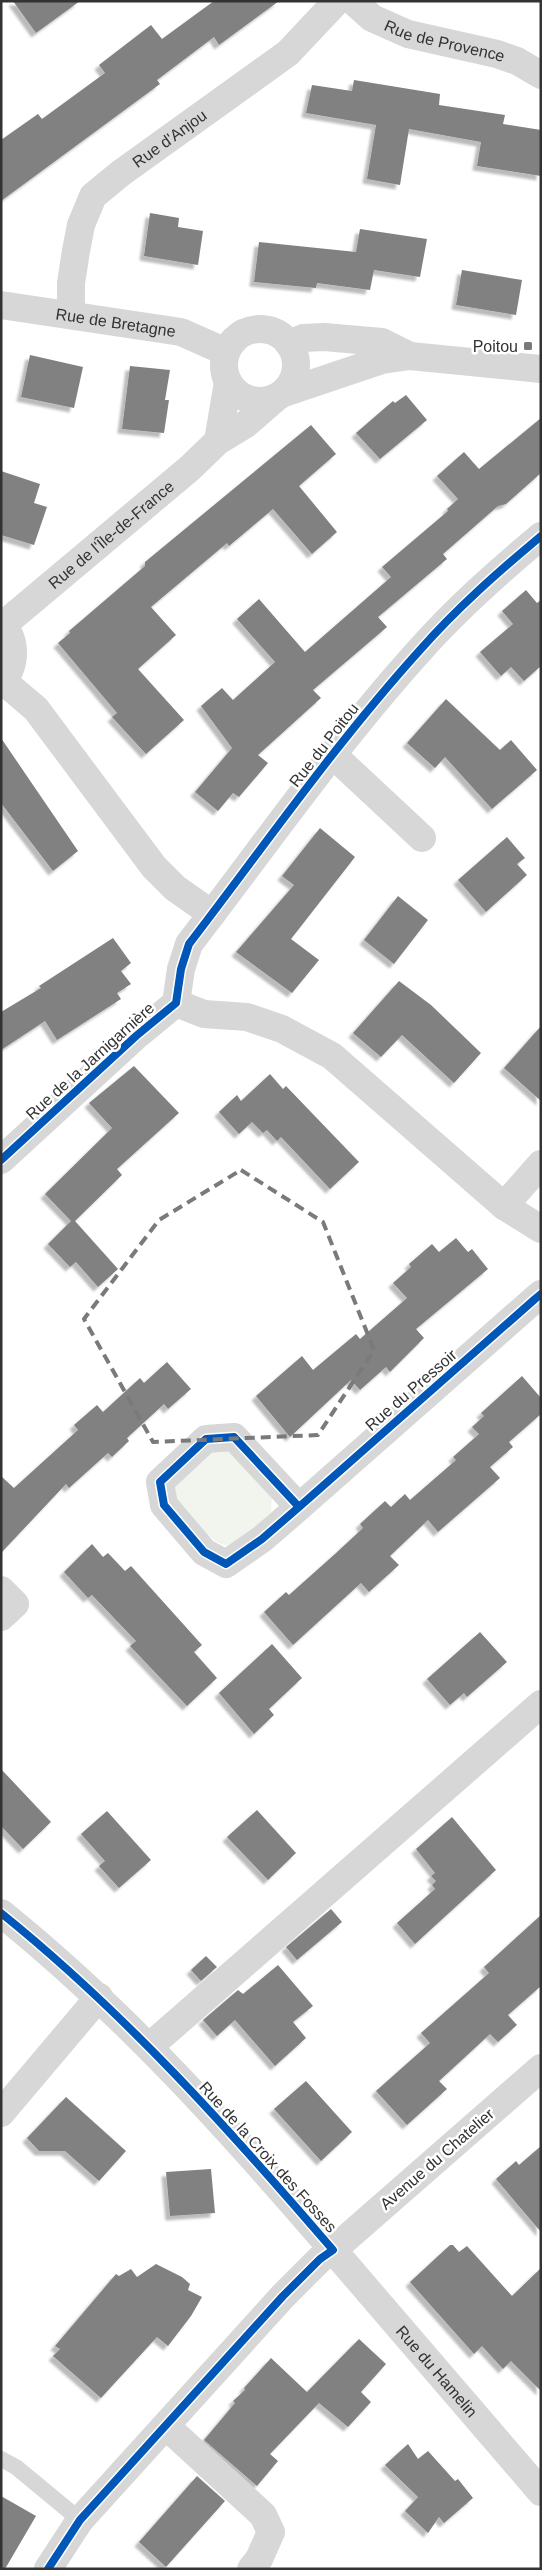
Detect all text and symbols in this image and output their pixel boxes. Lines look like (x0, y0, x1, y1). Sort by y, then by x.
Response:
street label: Rue de Provence (382, 16, 507, 65)
street label: Rue d'Anjou (129, 106, 210, 170)
street label: Rue de Bretagne (55, 305, 177, 340)
place label: Poitou (473, 338, 518, 355)
marker: Poitou (522, 340, 534, 352)
street label: Rue de l'Île-de-France (45, 477, 177, 592)
street label: Rue du Poitou (286, 700, 362, 790)
street label: Rue de la Jarnigarnière (23, 999, 158, 1123)
street label: Rue du Pressoir (362, 1346, 460, 1434)
street label: Rue de la Croix des Fosses (196, 2078, 340, 2236)
street label: Avenue du Chatelier (377, 2105, 498, 2213)
street label: Rue du Hamelin (393, 2322, 481, 2420)

